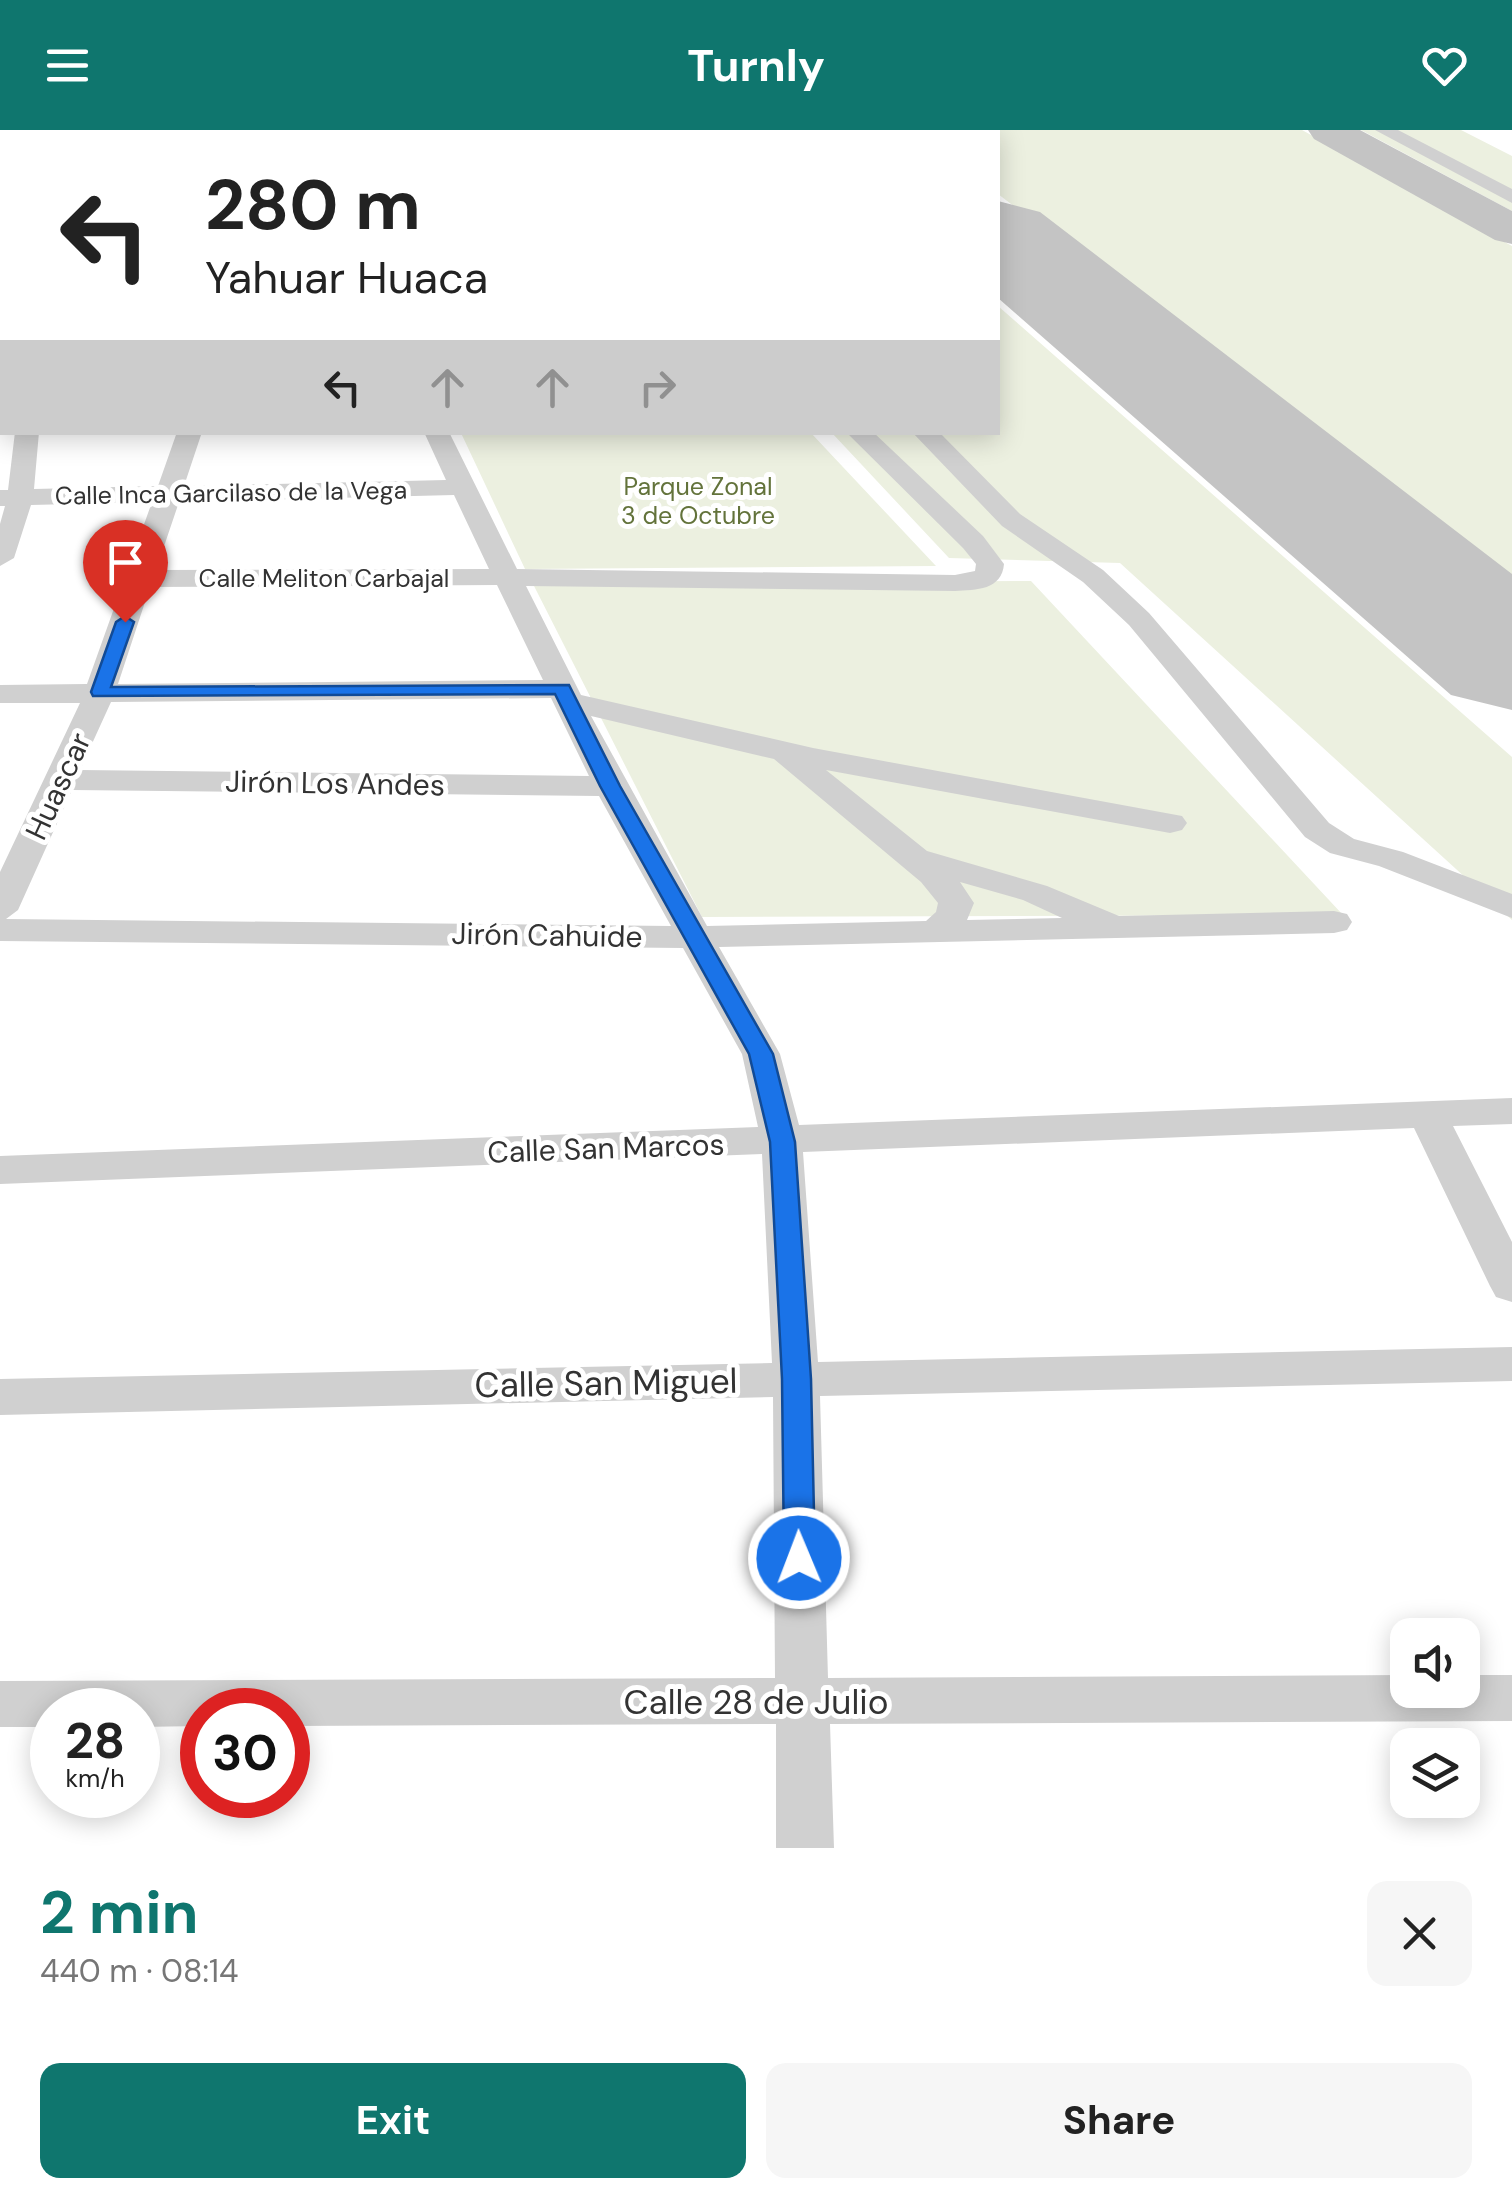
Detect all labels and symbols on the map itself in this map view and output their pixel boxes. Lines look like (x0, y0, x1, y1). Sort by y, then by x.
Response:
park label: Parque Zonal 3 de Octubre (621, 470, 775, 532)
street label: Calle Inca Garcilaso de la Vega (55, 473, 407, 513)
pin (83, 520, 168, 623)
street label: Calle Meliton Carbajal (199, 562, 449, 595)
street label: Huascar (16, 726, 100, 846)
street label: Jirón Los Andes (225, 762, 445, 804)
street label: Jirón Cahuide (451, 914, 643, 956)
street label: Calle San Marcos (487, 1124, 725, 1172)
street label: Calle San Miguel (474, 1358, 738, 1408)
position arrow (747, 1506, 851, 1610)
street label: Calle 28 de Julio (624, 1679, 888, 1725)
speed limit sign: 30 (180, 1688, 310, 1818)

